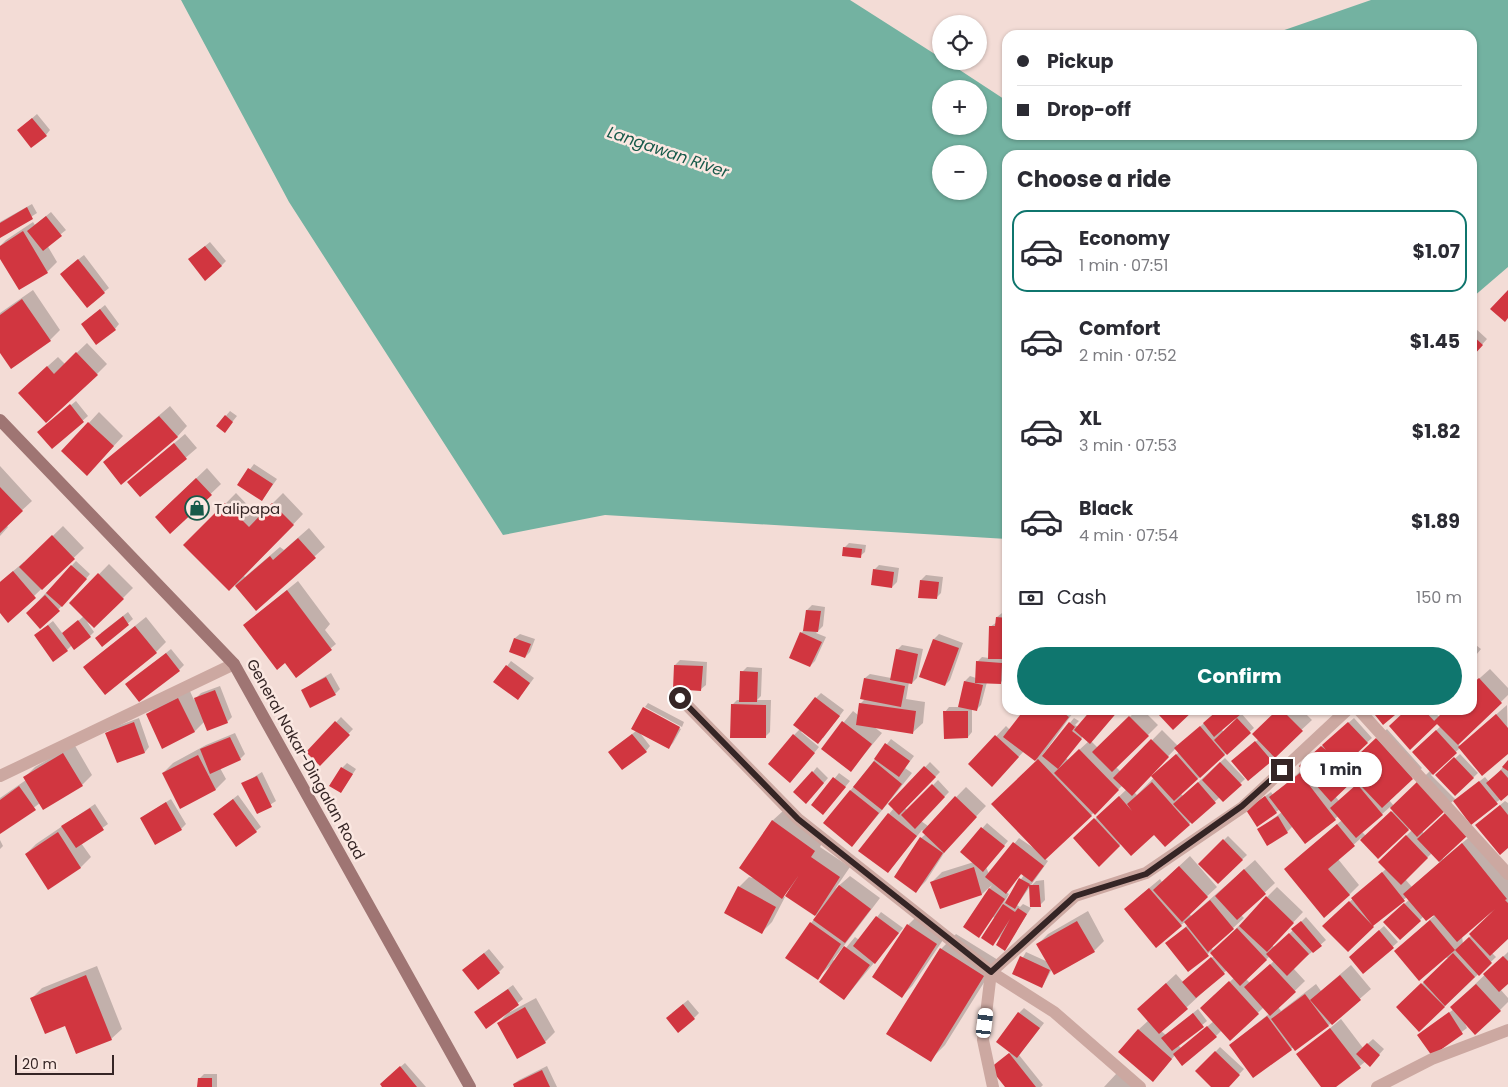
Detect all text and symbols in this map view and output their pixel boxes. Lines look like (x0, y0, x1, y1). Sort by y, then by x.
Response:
map controls (932, 15, 987, 200)
button: locate (932, 15, 987, 70)
text: Pickup (1047, 48, 1113, 75)
button: + (932, 80, 987, 135)
text: Drop-off (1047, 96, 1131, 123)
water label: Langawan River (604, 120, 733, 184)
button: − (932, 145, 987, 200)
text: Choose a ride (1017, 164, 1171, 195)
text: Economy (1079, 225, 1170, 252)
icon: car (1019, 229, 1064, 274)
text: $1.07 (1412, 238, 1460, 265)
text: 1 min · 07:51 (1079, 254, 1168, 277)
text: Comfort (1079, 315, 1161, 342)
icon: car (1019, 319, 1064, 364)
text: $1.45 (1410, 328, 1460, 355)
text: 2 min · 07:52 (1079, 344, 1177, 367)
text: XL (1079, 405, 1102, 432)
icon: car (1019, 409, 1064, 454)
text: $1.82 (1412, 418, 1460, 445)
text: 3 min · 07:53 (1079, 434, 1177, 457)
shop icon: Talipapa (184, 495, 210, 521)
text: Black (1079, 495, 1133, 522)
place label: Talipapa (214, 498, 280, 519)
icon: car (1019, 499, 1064, 544)
text: $1.89 (1411, 508, 1460, 535)
text: 4 min · 07:54 (1079, 524, 1178, 547)
icon: cash (1017, 584, 1045, 612)
text: Cash (1057, 584, 1107, 611)
text: 150 m (1416, 586, 1462, 609)
button: Confirm (1017, 647, 1462, 705)
street label: General Nakar-Dingalan Road (242, 655, 370, 863)
route start (669, 687, 691, 709)
callout: 1 min (1300, 752, 1382, 788)
text: 1 min (1320, 758, 1362, 781)
route end (1271, 759, 1293, 781)
car (975, 1007, 994, 1039)
scale bar (15, 1052, 114, 1075)
text: 20 m (22, 1054, 57, 1074)

